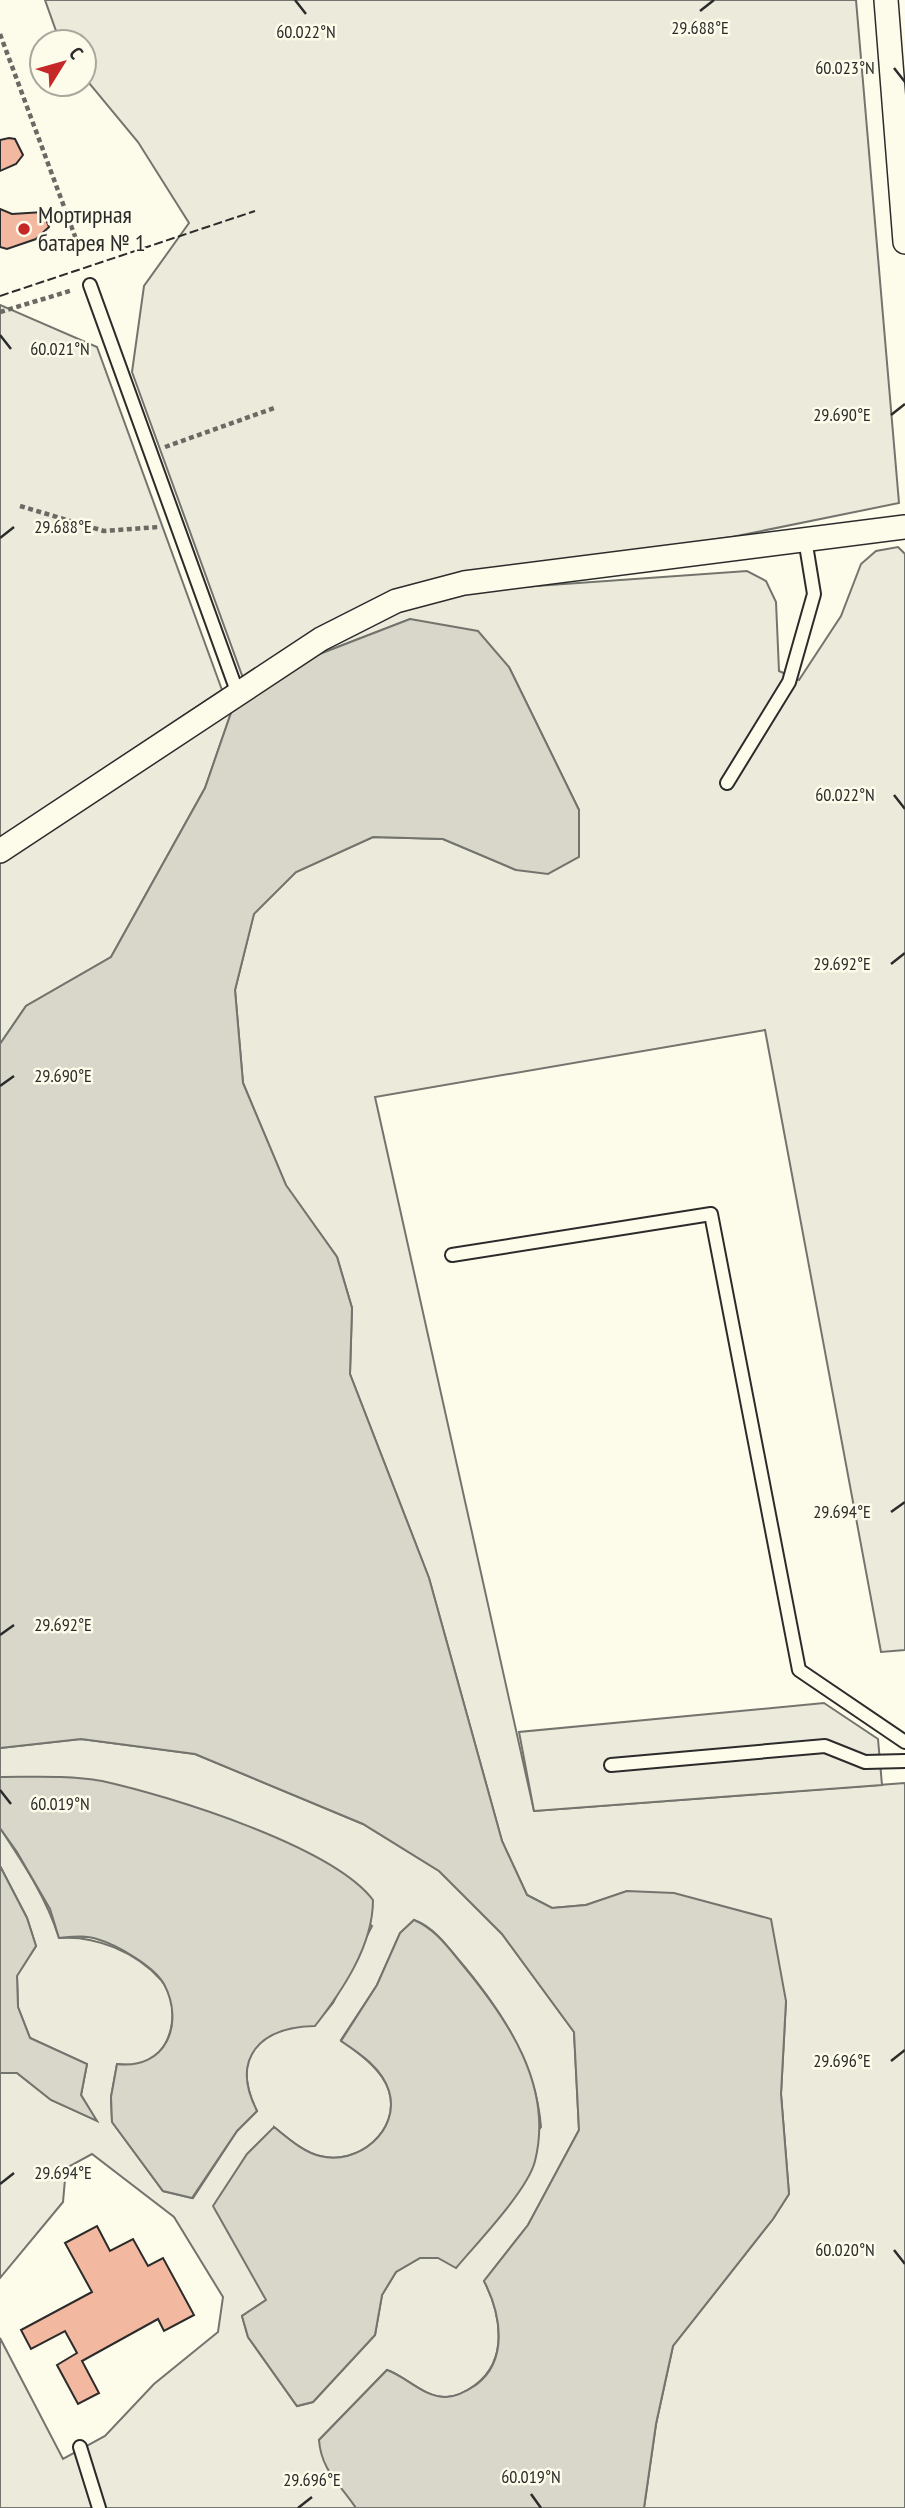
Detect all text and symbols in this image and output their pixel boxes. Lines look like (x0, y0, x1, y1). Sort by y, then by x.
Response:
text: 29.688°E (671, 16, 729, 39)
text: 60.022°N (276, 20, 336, 43)
north arrow (28, 28, 98, 98)
text: С (64, 42, 89, 64)
text: 60.023°N (815, 56, 875, 79)
place label: Мортирная батарея № 1 (38, 199, 146, 258)
marker: Мортирная батарея № 1 (16, 221, 32, 237)
text: 60.021°N (30, 337, 90, 360)
text: 29.690°E (813, 403, 871, 426)
text: 29.688°E (34, 515, 92, 538)
text: 60.022°N (815, 783, 875, 806)
text: 29.692°E (813, 952, 871, 975)
text: 29.690°E (34, 1064, 92, 1087)
text: 29.694°E (813, 1500, 871, 1523)
text: 29.692°E (34, 1613, 92, 1636)
text: 60.019°N (30, 1792, 90, 1815)
text: 29.696°E (813, 2049, 871, 2072)
text: 29.694°E (34, 2161, 92, 2184)
text: 60.020°N (815, 2238, 875, 2261)
text: 60.019°N (501, 2465, 561, 2488)
text: 29.696°E (283, 2468, 341, 2491)

